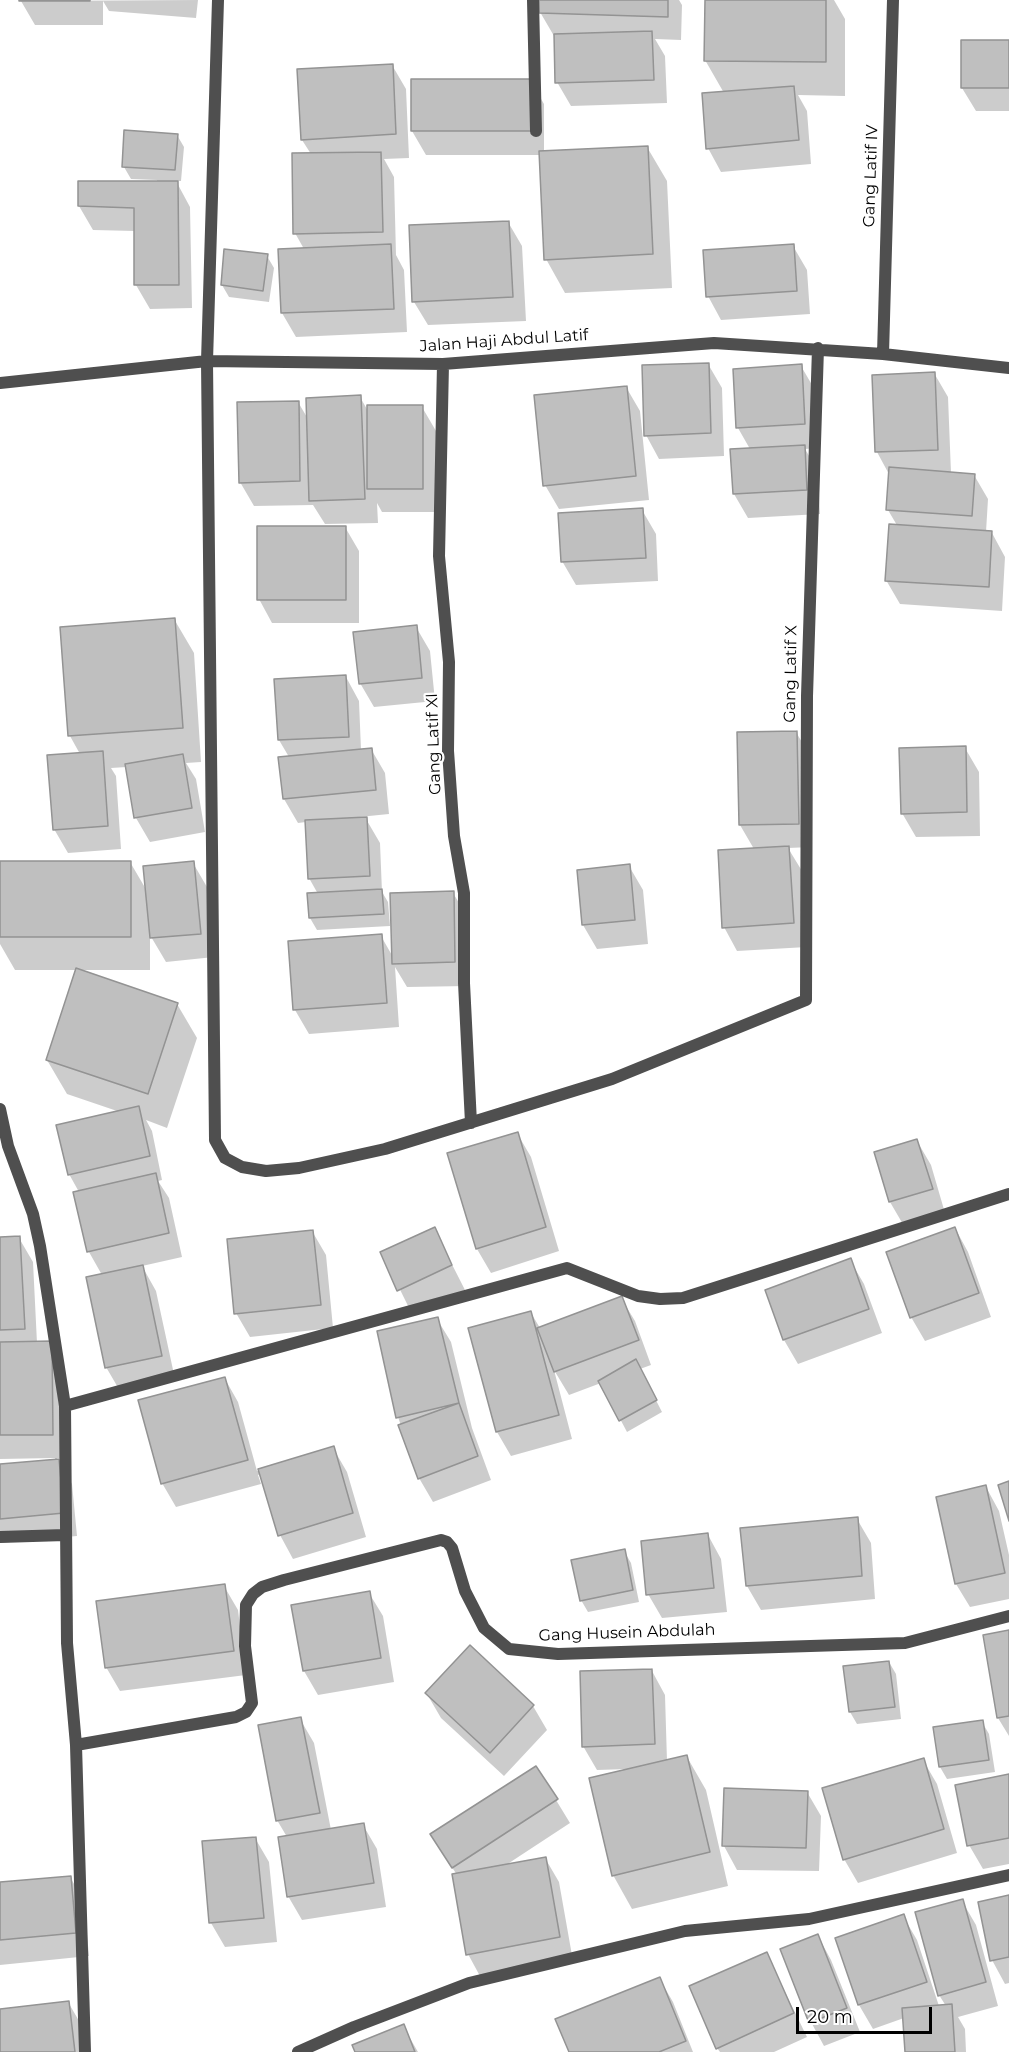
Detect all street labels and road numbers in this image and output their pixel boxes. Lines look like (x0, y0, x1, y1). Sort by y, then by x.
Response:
street label: Gang Latif IV (860, 124, 882, 228)
street label: Jalan Haji Abdul Latif (419, 326, 589, 356)
street label: Gang Latif X (781, 625, 801, 723)
street label: Gang Latif XI (423, 693, 445, 795)
street label: Gang Husein Abdulah (538, 1620, 716, 1646)

